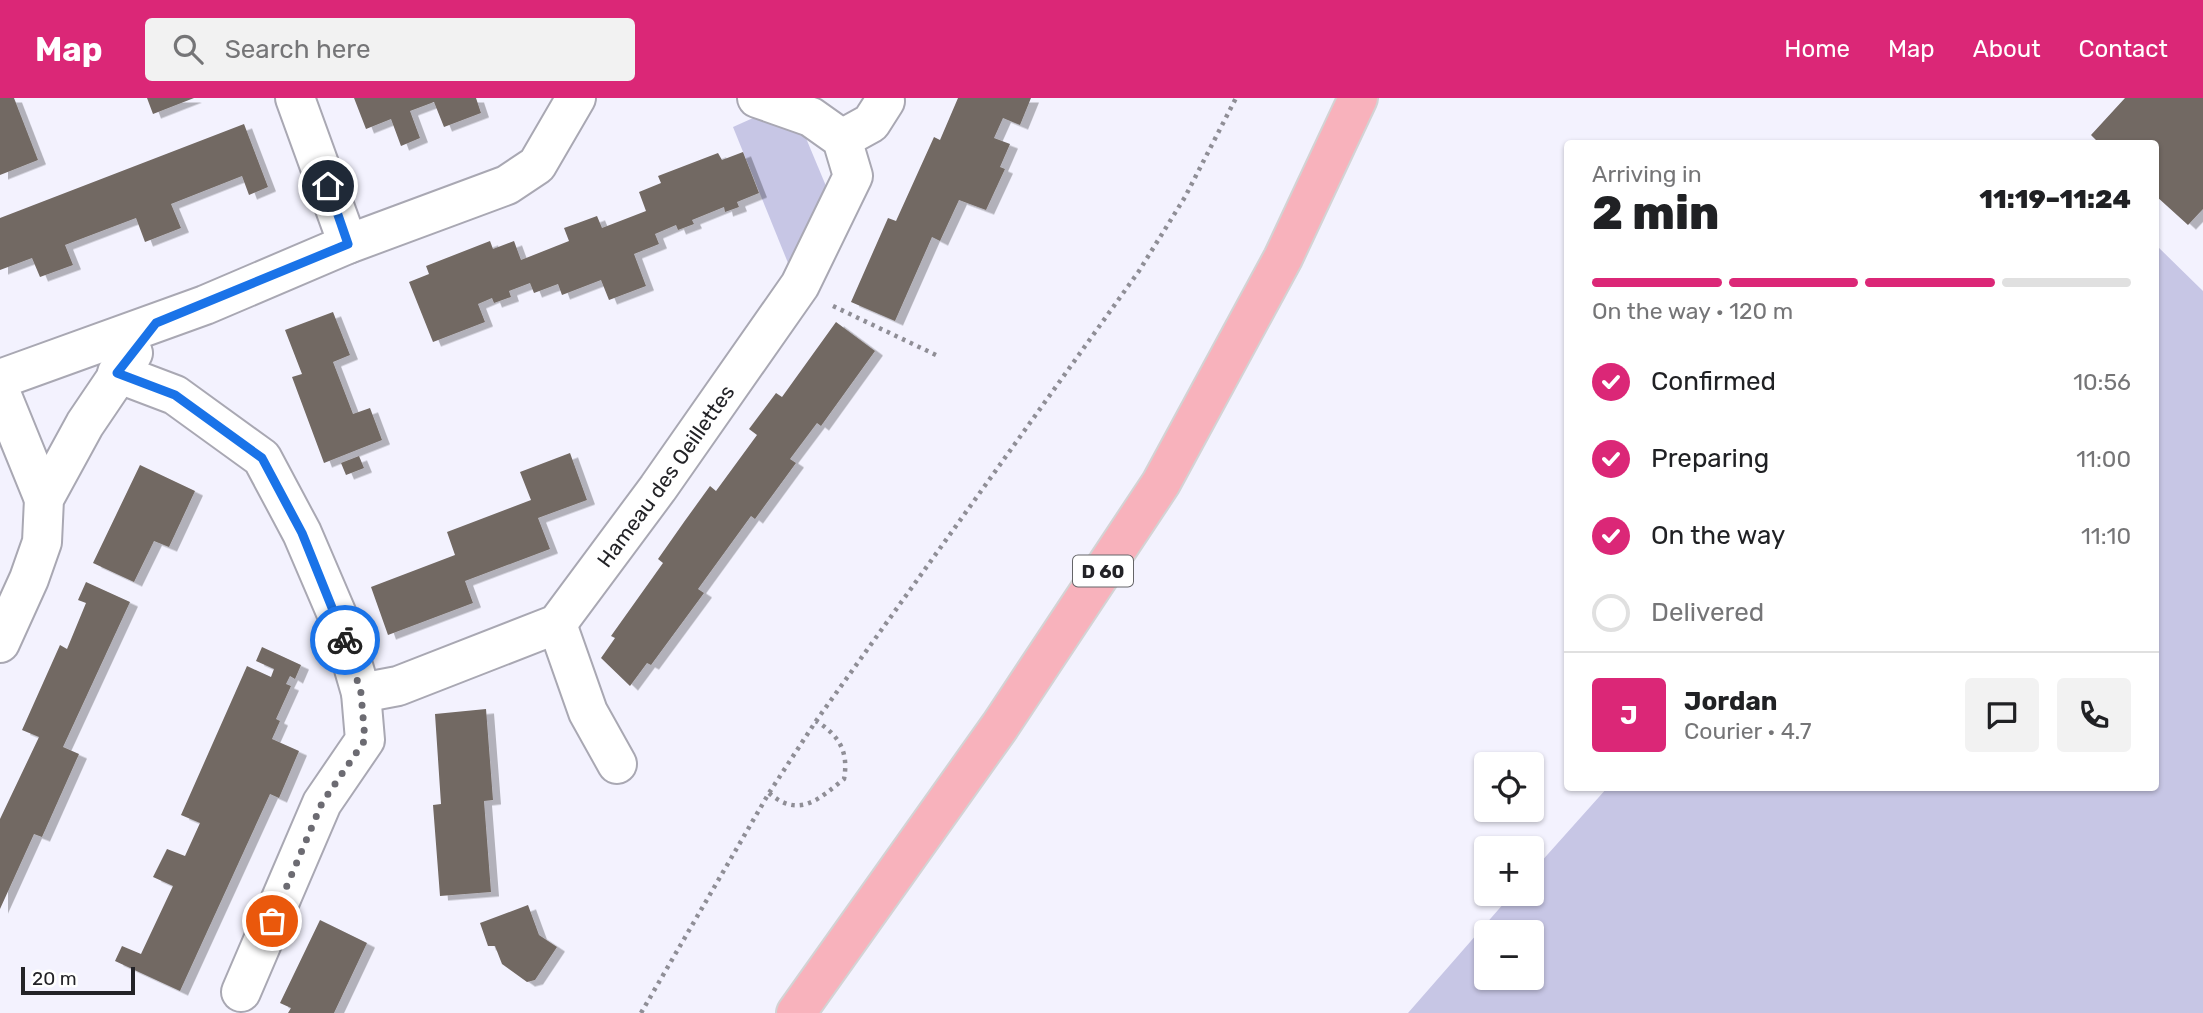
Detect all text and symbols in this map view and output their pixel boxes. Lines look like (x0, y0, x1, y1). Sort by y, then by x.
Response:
search box (145, 18, 635, 81)
text: Map (35, 30, 103, 69)
icon: search (169, 30, 207, 68)
text: Search here (225, 34, 370, 65)
text: Home (1784, 35, 1850, 63)
text: Map (1888, 35, 1935, 63)
text: About (1973, 35, 2041, 63)
text: Contact (2079, 35, 2168, 63)
pin (298, 156, 358, 216)
text: Arriving in (1592, 160, 1702, 188)
icon: home (309, 167, 347, 205)
text: 11:19–11:24 (1979, 184, 2131, 215)
text: 2 min (1592, 186, 1719, 241)
text: On the way · 120 m (1592, 297, 1793, 325)
icon: check (1592, 363, 1630, 401)
text: Confirmed (1651, 366, 1776, 397)
text: 10:56 (2073, 368, 2131, 396)
street label: Hameau des Oeillettes (591, 380, 739, 572)
icon: check (1592, 440, 1630, 478)
text: Preparing (1651, 443, 1769, 474)
text: 11:00 (2076, 445, 2131, 473)
icon: check (1592, 517, 1630, 555)
text: On the way (1651, 520, 1785, 551)
text: 11:10 (2081, 522, 2131, 550)
road number: D 60 (1073, 556, 1133, 586)
text: Delivered (1651, 597, 1764, 628)
courier (310, 605, 380, 675)
icon: bike (326, 621, 364, 659)
button: chat (1965, 678, 2039, 752)
button: phone (2057, 678, 2131, 752)
text: Jordan (1684, 686, 1777, 717)
text: J (1620, 700, 1638, 731)
text: Courier · 4.7 (1684, 717, 1811, 745)
map controls (1474, 752, 1544, 990)
button: locate (1474, 752, 1544, 822)
button: + (1474, 836, 1544, 906)
pin (242, 891, 302, 951)
icon: bag (253, 902, 291, 940)
button: − (1474, 920, 1544, 990)
scale bar (21, 964, 135, 996)
text: 20 m (32, 967, 77, 990)

